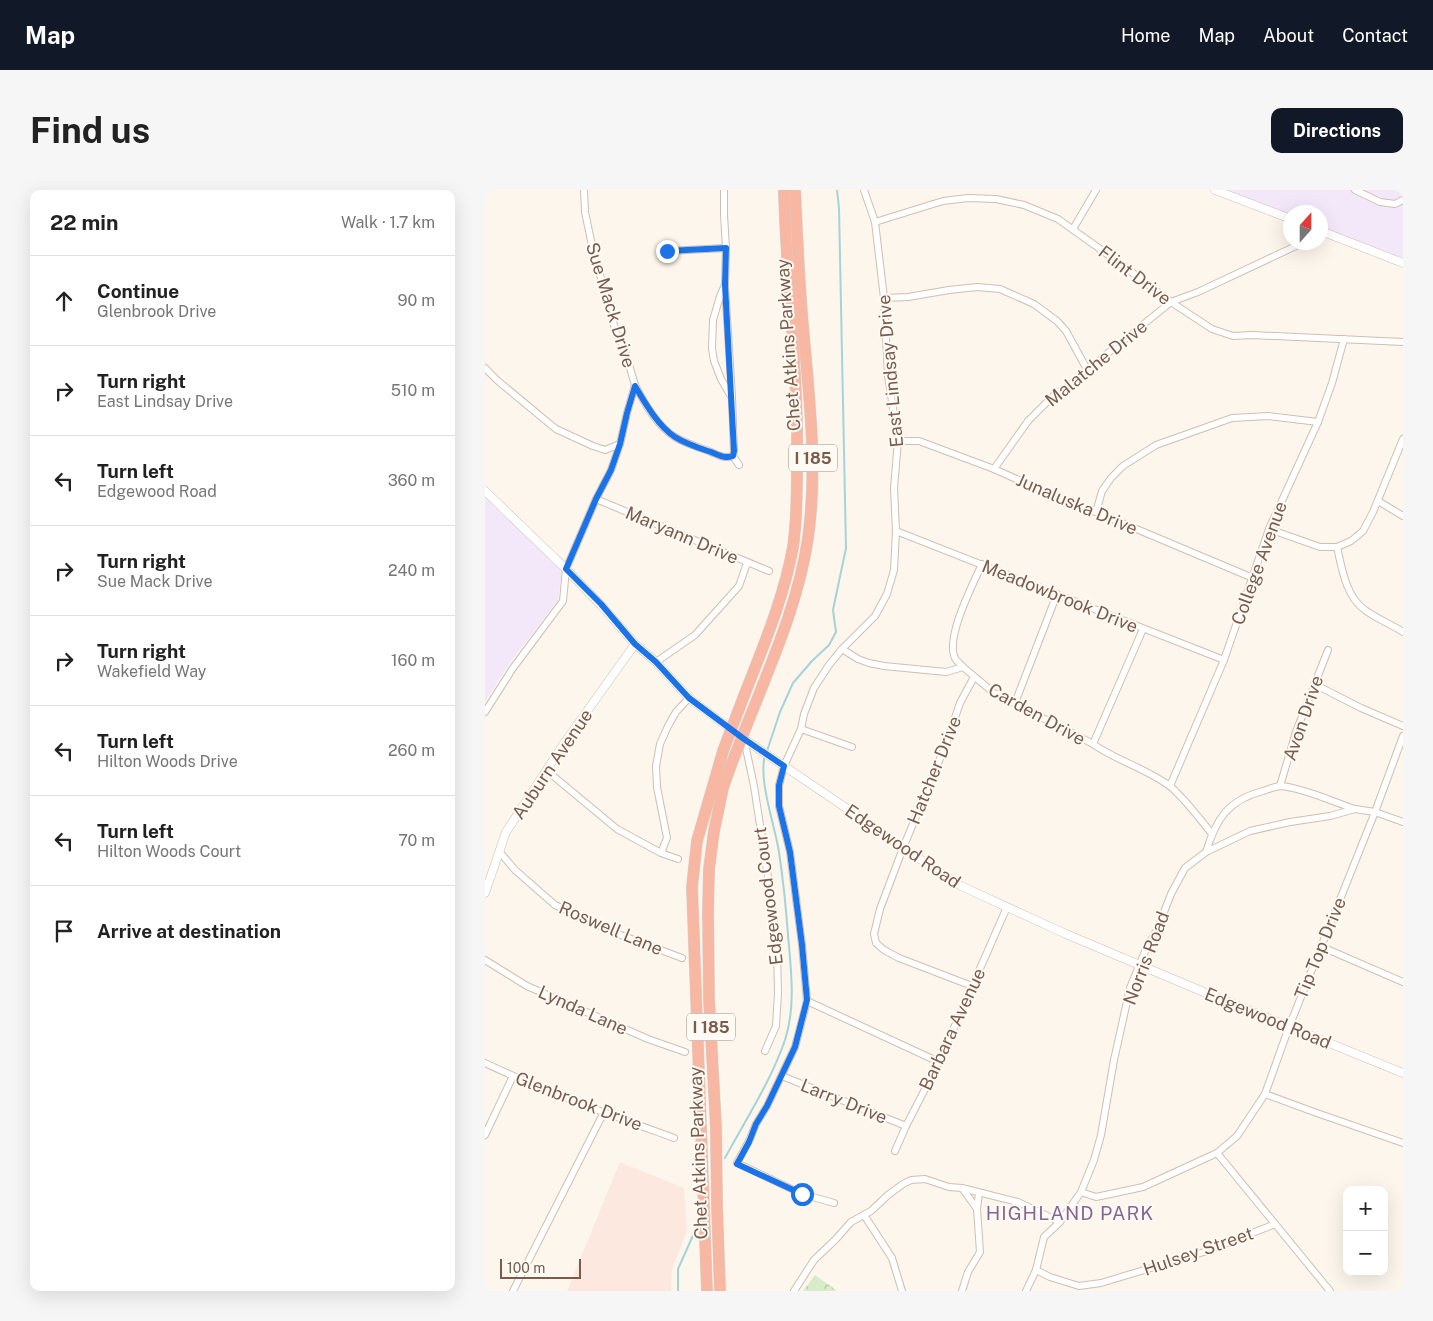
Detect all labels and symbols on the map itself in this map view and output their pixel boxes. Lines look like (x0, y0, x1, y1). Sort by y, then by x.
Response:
north arrow (1283, 205, 1328, 250)
street label: Sue Mack Drive (582, 240, 640, 370)
route end (656, 240, 679, 263)
street label: Flint Drive (1095, 241, 1175, 309)
street label: Chet Atkins Parkway (771, 258, 805, 432)
street label: East Lindsay Drive (873, 294, 907, 448)
street label: Malatche Drive (1041, 315, 1151, 411)
road number: I 185 (789, 444, 837, 472)
street label: Junaluska Drive (1013, 469, 1141, 539)
street label: College Avenue (1227, 498, 1291, 628)
street label: Maryann Drive (622, 502, 742, 568)
street label: Meadowbrook Drive (979, 555, 1141, 637)
street label: Avon Drive (1279, 673, 1327, 763)
street label: Carden Drive (985, 679, 1089, 749)
street label: Auburn Avenue (507, 705, 597, 823)
street label: Hatcher Drive (903, 713, 965, 827)
street label: Edgewood Road (841, 800, 965, 892)
street label: Edgewood Court (749, 826, 787, 966)
street label: Tip Top Drive (1290, 894, 1350, 1002)
street label: Roswell Lane (556, 897, 666, 959)
street label: Norris Road (1119, 908, 1173, 1008)
street label: Barbara Avenue (914, 965, 990, 1093)
street label: Lynda Lane (535, 981, 631, 1039)
street label: Edgewood Road (1202, 983, 1334, 1053)
road number: I 185 (687, 1014, 735, 1040)
street label: Chet Atkins Parkway (684, 1066, 712, 1240)
street label: Glenbrook Drive (513, 1067, 645, 1135)
street label: Larry Drive (798, 1074, 890, 1128)
route start (791, 1183, 814, 1206)
district label: HIGHLAND PARK (986, 1202, 1154, 1224)
street label: Hulsey Street (1140, 1222, 1256, 1280)
scale bar (500, 1256, 581, 1279)

